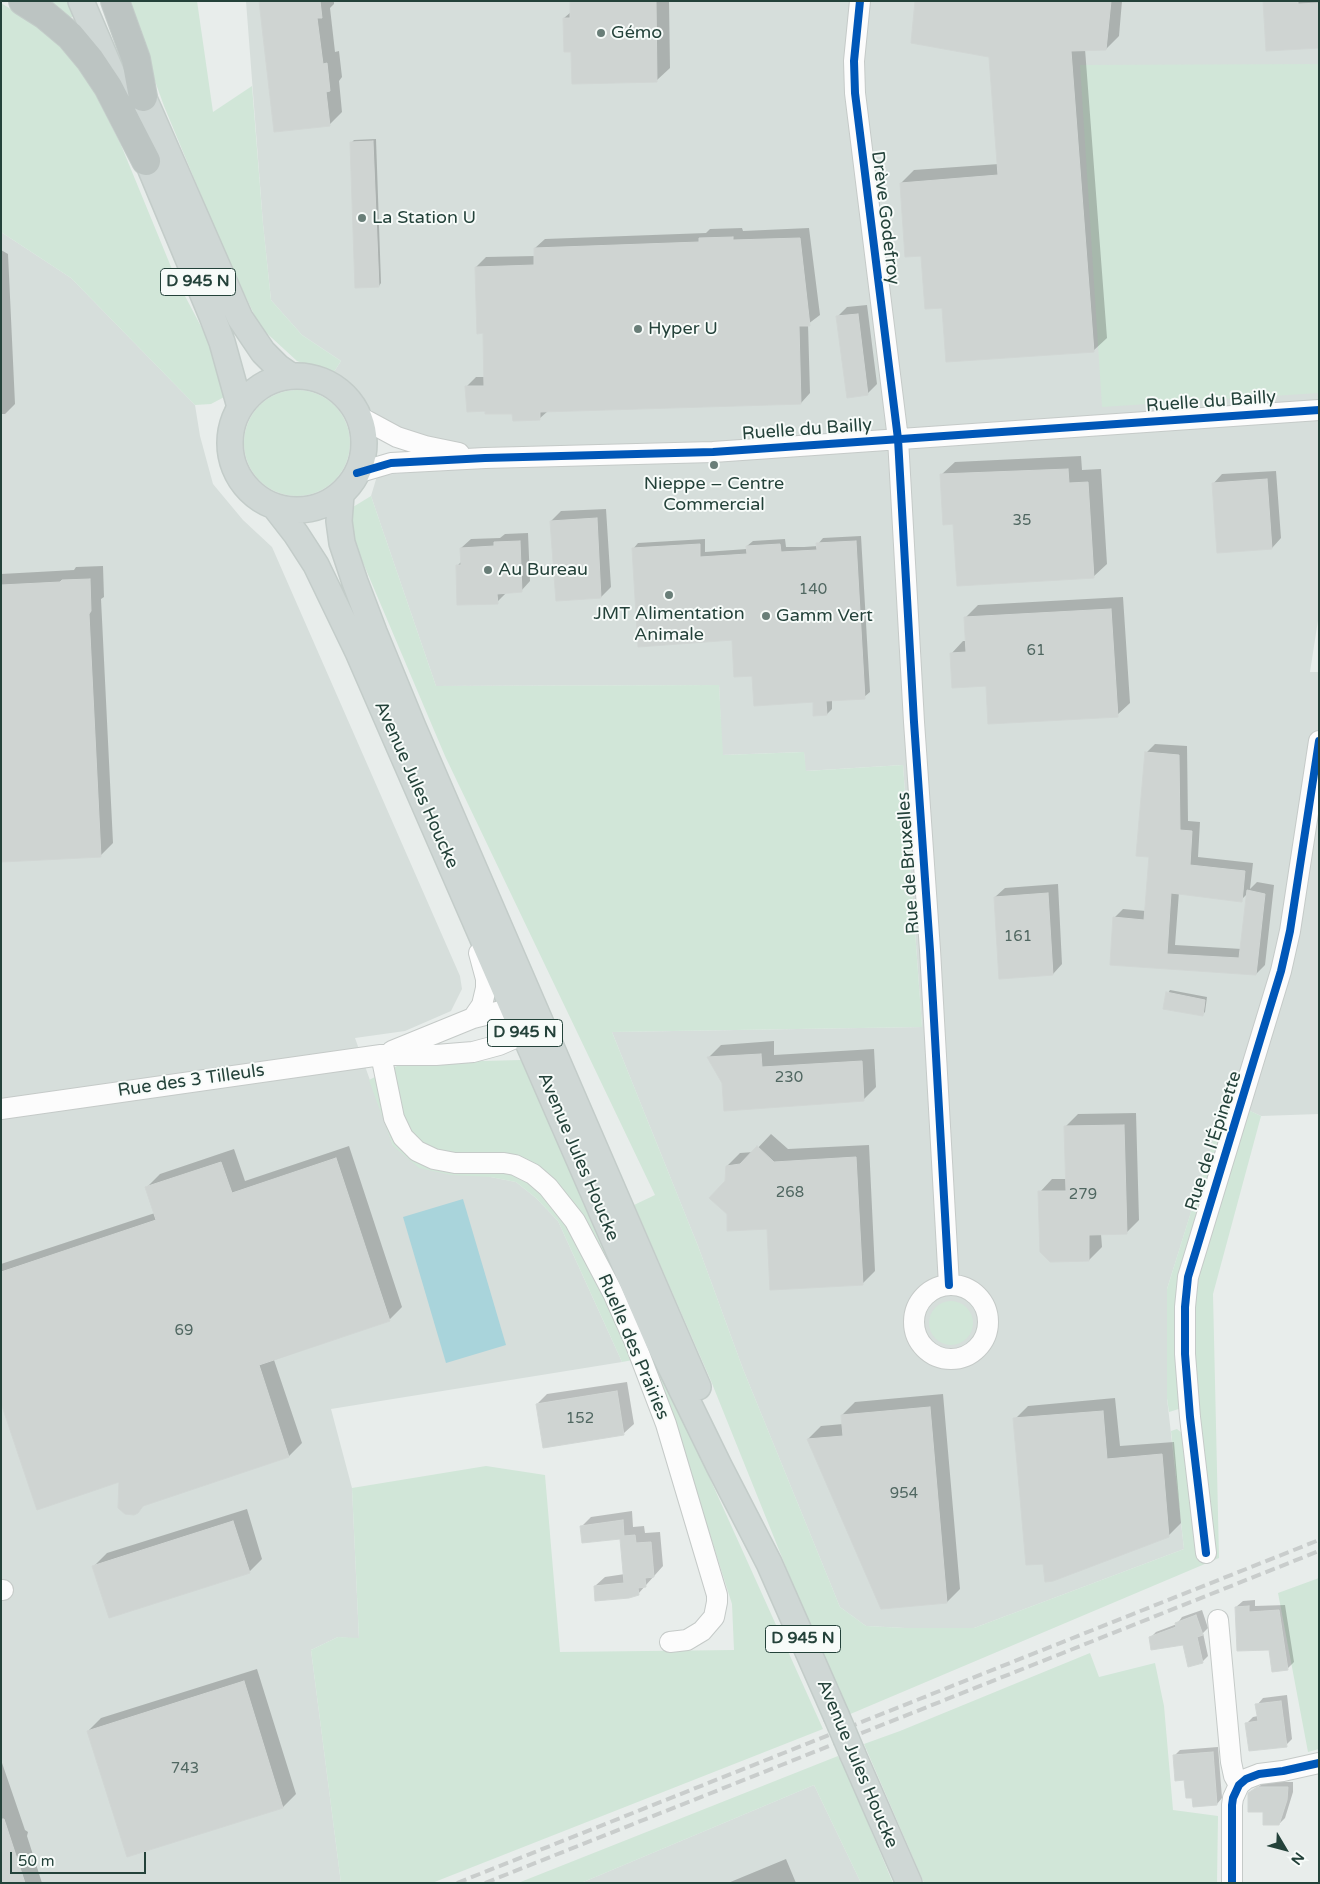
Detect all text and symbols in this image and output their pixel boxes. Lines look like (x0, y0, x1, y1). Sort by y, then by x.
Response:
place label: Gémo (611, 22, 662, 44)
marker: Gémo (595, 27, 607, 39)
street label: Drève Godefroy (866, 150, 904, 286)
place label: La Station U (372, 207, 476, 229)
marker: La Station U (356, 212, 368, 224)
road number: D 945 N (160, 268, 236, 296)
place label: Hyper U (648, 318, 718, 340)
marker: Hyper U (632, 323, 644, 335)
street label: Ruelle du Bailly (1145, 387, 1277, 417)
street label: Ruelle du Bailly (741, 415, 873, 445)
marker: Nieppe – Centre Commercial (708, 459, 720, 471)
place label: Nieppe – Centre Commercial (644, 473, 784, 516)
house number: 35 (1013, 512, 1031, 530)
place label: Au Bureau (498, 559, 588, 581)
marker: Au Bureau (482, 564, 494, 576)
house number: 140 (799, 581, 827, 599)
marker: JMT Alimentation Animale (663, 589, 675, 601)
place label: JMT Alimentation Animale (593, 603, 745, 646)
place label: Gamm Vert (776, 605, 873, 627)
marker: Gamm Vert (760, 610, 772, 622)
house number: 61 (1027, 642, 1045, 660)
street label: Avenue Jules Houcke (369, 698, 463, 872)
street label: Rue de Bruxelles (893, 791, 925, 935)
house number: 161 (1004, 928, 1032, 946)
road number: D 945 N (488, 1020, 562, 1046)
street label: Rue des 3 Tilleuls (116, 1060, 266, 1102)
street label: Rue de l'Épinette (1181, 1068, 1247, 1214)
street label: Avenue Jules Houcke (533, 1069, 623, 1245)
house number: 230 (775, 1069, 803, 1087)
house number: 268 (776, 1184, 804, 1202)
house number: 279 (1069, 1186, 1097, 1204)
street label: Ruelle des Prairies (593, 1271, 673, 1423)
house number: 69 (175, 1322, 193, 1340)
house number: 152 (566, 1410, 594, 1428)
house number: 954 (890, 1485, 918, 1503)
road number: D 945 N (766, 1626, 840, 1652)
street label: Avenue Jules Houcke (812, 1676, 902, 1852)
house number: 743 (171, 1760, 199, 1778)
north arrow (1260, 1824, 1310, 1874)
scale bar (12, 1842, 149, 1874)
text: N (1287, 1849, 1308, 1868)
text: 50 m (18, 1852, 55, 1870)

